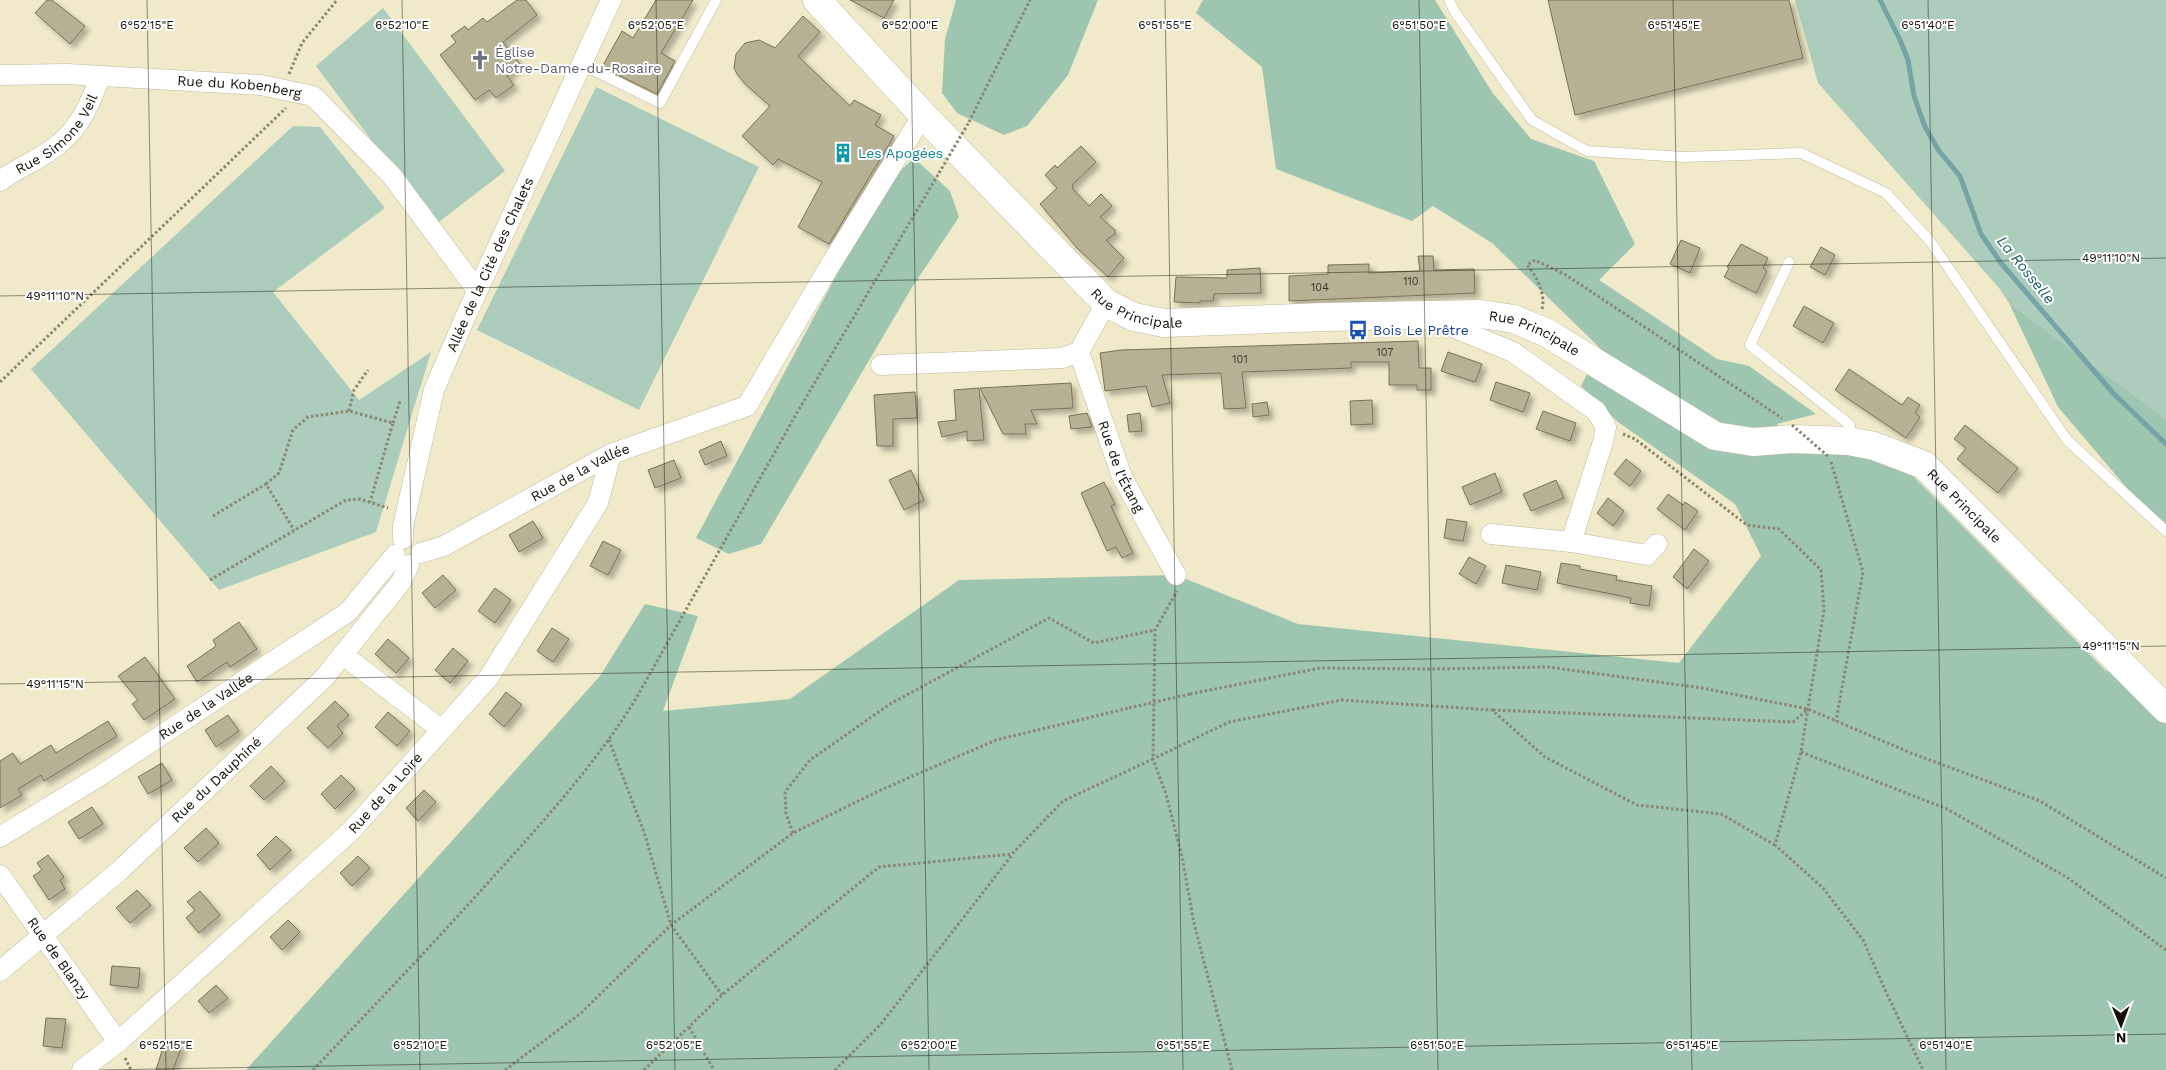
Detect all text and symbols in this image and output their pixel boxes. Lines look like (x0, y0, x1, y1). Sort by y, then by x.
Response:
text: 6°52'15"E (120, 18, 174, 32)
text: 6°52'10"E (375, 18, 429, 32)
text: 6°52'05"E (628, 18, 685, 32)
text: 6°52'00"E (881, 18, 939, 32)
text: 6°51'55"E (1138, 18, 1192, 32)
text: 6°51'50"E (1392, 18, 1446, 32)
text: 6°51'45"E (1647, 18, 1701, 32)
text: 6°51'40"E (1901, 18, 1955, 32)
place label: Église Notre-Dame-du-Rosaire (495, 44, 661, 76)
church icon: Église Notre-Dame-du-Rosaire (469, 49, 491, 71)
street label: Rue du Kobenberg (177, 72, 304, 101)
street label: Rue Simone Veil (13, 91, 101, 177)
building icon: Les Apogées (832, 142, 854, 164)
place label: Les Apogées (858, 145, 943, 161)
street label: Allée de la Cité des Chalets (443, 175, 537, 354)
water label: La Rosselle (1993, 232, 2059, 308)
text: 49°11'10"N (2082, 251, 2140, 265)
house number: 110 (1403, 275, 1419, 288)
house number: 104 (1311, 281, 1329, 294)
street label: Rue Principale (1088, 285, 1183, 331)
text: 49°11'10"N (26, 289, 84, 303)
street label: Rue Principale (1488, 307, 1583, 359)
bus stop icon: Bois Le Prêtre (1347, 319, 1369, 341)
place label: Bois Le Prêtre (1373, 322, 1469, 338)
house number: 107 (1376, 346, 1394, 359)
house number: 101 (1232, 353, 1248, 366)
street label: Rue de l'Étang (1095, 418, 1148, 515)
street label: Rue de la Vallée (528, 440, 632, 505)
street label: Rue Principale (1924, 465, 2005, 546)
text: 49°11'15"N (2082, 639, 2140, 653)
street label: Rue de la Vallée (156, 669, 256, 743)
text: 49°11'15"N (26, 677, 84, 691)
street label: Rue du Dauphiné (168, 733, 265, 826)
street label: Rue de la Loire (345, 749, 425, 837)
street label: Rue de Blanzy (24, 914, 94, 1003)
north arrow (2096, 1000, 2146, 1050)
text: N (2116, 1030, 2127, 1046)
text: 6°52'15"E (139, 1038, 193, 1052)
text: 6°52'10"E (393, 1038, 447, 1052)
text: 6°52'05"E (646, 1038, 703, 1052)
text: 6°52'00"E (900, 1038, 958, 1052)
text: 6°51'55"E (1156, 1038, 1210, 1052)
text: 6°51'50"E (1410, 1038, 1464, 1052)
text: 6°51'45"E (1665, 1038, 1719, 1052)
text: 6°51'40"E (1919, 1038, 1973, 1052)

